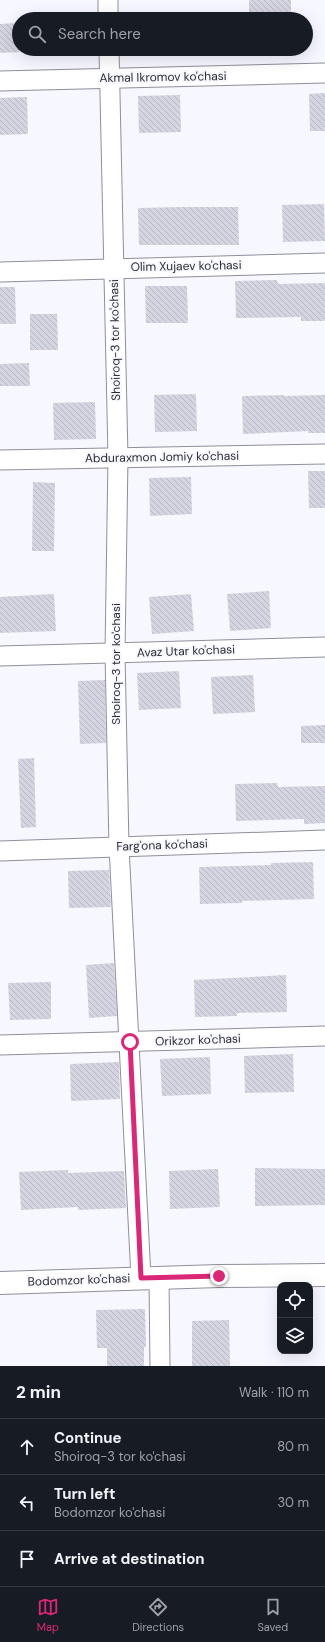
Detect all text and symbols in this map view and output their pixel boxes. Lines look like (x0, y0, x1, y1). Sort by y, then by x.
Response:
search box (12, 12, 313, 56)
icon: search (26, 23, 48, 45)
text: Search here (58, 24, 141, 44)
street label: Akmal Ikromov ko'chasi (99, 68, 227, 86)
street label: Olim Xujaev ko'chasi (130, 257, 242, 275)
street label: Shoiroq-3 tor ko'chasi (106, 279, 124, 401)
street label: Abduraxmon Jomiy ko'chasi (85, 448, 239, 466)
street label: Shoiroq-3 tor ko'chasi (108, 603, 124, 725)
street label: Avaz Utar ko'chasi (137, 641, 235, 661)
street label: Farg'ona ko'chasi (116, 835, 208, 855)
street label: Orikzor ko'chasi (155, 1031, 241, 1049)
route start (121, 1033, 139, 1051)
route end (210, 1267, 228, 1285)
street label: Bodomzor ko'chasi (27, 1270, 131, 1290)
map controls (277, 1282, 313, 1354)
button: locate (277, 1282, 313, 1318)
button: layers (277, 1318, 313, 1354)
text: 2 min (16, 1381, 61, 1403)
text: Walk · 110 m (239, 1384, 309, 1401)
text: Continue (54, 1428, 122, 1448)
icon: ahead (16, 1436, 38, 1458)
text: 80 m (277, 1438, 309, 1455)
text: Shoiroq-3 tor ko'chasi (54, 1448, 186, 1465)
text: Turn left (54, 1484, 115, 1504)
icon: left (16, 1492, 38, 1514)
text: 30 m (277, 1494, 309, 1511)
text: Bodomzor ko'chasi (54, 1504, 165, 1521)
icon: arrive (16, 1548, 38, 1570)
text: Arrive at destination (54, 1549, 205, 1569)
tab: Map (37, 1596, 59, 1634)
tab: Directions (132, 1596, 184, 1634)
tab: Saved (257, 1596, 288, 1634)

